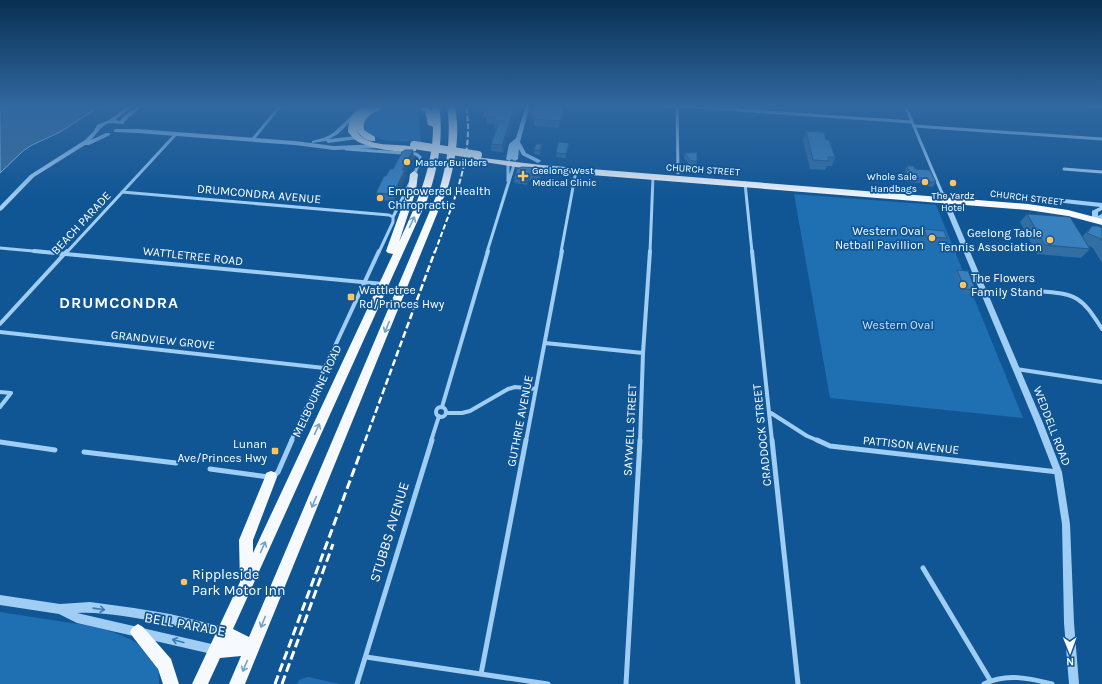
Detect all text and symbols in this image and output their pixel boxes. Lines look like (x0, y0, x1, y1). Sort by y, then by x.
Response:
marker: Master Builders (402, 157, 412, 167)
place label: Master Builders (415, 157, 487, 169)
street label: CHURCH STREET (666, 161, 740, 179)
place label: Geelong West Medical Clinic (532, 165, 596, 189)
marker: Geelong West Medical Clinic (517, 170, 529, 182)
place label: Whole Sale Handbags (867, 171, 917, 195)
marker: Whole Sale Handbags (920, 177, 930, 187)
marker: The Yardz Hotel (948, 178, 958, 188)
street label: DRUMCONDRA AVENUE (196, 182, 322, 206)
place label: Empowered Health Chiropractic (388, 184, 491, 212)
street label: BEACH PARADE (48, 188, 114, 258)
street label: CHURCH STREET (989, 188, 1064, 208)
place label: The Yardz Hotel (931, 190, 975, 214)
marker: Empowered Health Chiropractic (375, 193, 385, 203)
one-way arrow (409, 216, 417, 228)
place label: Western Oval Netball Pavillion (835, 224, 924, 252)
place label: Geelong Table Tennis Association (939, 226, 1042, 254)
marker: Western Oval Netball Pavillion (927, 233, 937, 243)
marker: Geelong Table Tennis Association (1045, 235, 1055, 245)
street label: WATTLETREE ROAD (142, 244, 244, 268)
place label: The Flowers Family Stand (971, 271, 1043, 299)
marker: The Flowers Family Stand (958, 280, 968, 290)
place label: Wattletree Rd/Princes Hwy (359, 283, 445, 311)
marker: Wattletree Rd/Princes Hwy (346, 292, 356, 302)
district label: DRUMCONDRA (59, 293, 179, 312)
park label: Western Oval (862, 318, 934, 332)
one-way arrow (382, 321, 390, 333)
street label: GRANDVIEW GROVE (110, 328, 216, 352)
street label: MELBOURNE ROAD (289, 342, 345, 440)
street label: GUTHRIE AVENUE (504, 374, 536, 468)
street label: CRADDOCK STREET (750, 383, 774, 487)
street label: SAYWELL STREET (621, 384, 639, 476)
street label: WEDDELL ROAD (1030, 384, 1074, 468)
one-way arrow (314, 423, 321, 435)
street label: PATTISON AVENUE (862, 433, 960, 457)
place label: Lunan Ave/Princes Hwy (177, 437, 267, 465)
marker: Lunan Ave/Princes Hwy (270, 446, 280, 456)
street label: STUBBS AVENUE (366, 480, 413, 584)
one-way arrow (310, 496, 317, 508)
one-way arrow (259, 541, 267, 553)
place label: Rippleside Park Motor Inn (192, 566, 285, 599)
marker: Rippleside Park Motor Inn (179, 577, 189, 587)
one-way arrow (92, 605, 105, 613)
street label: BELL PARADE (143, 609, 227, 640)
one-way arrow (259, 615, 267, 627)
north arrow (1050, 632, 1090, 672)
one-way arrow (172, 637, 185, 644)
text: N (1066, 655, 1074, 668)
one-way arrow (241, 659, 248, 671)

